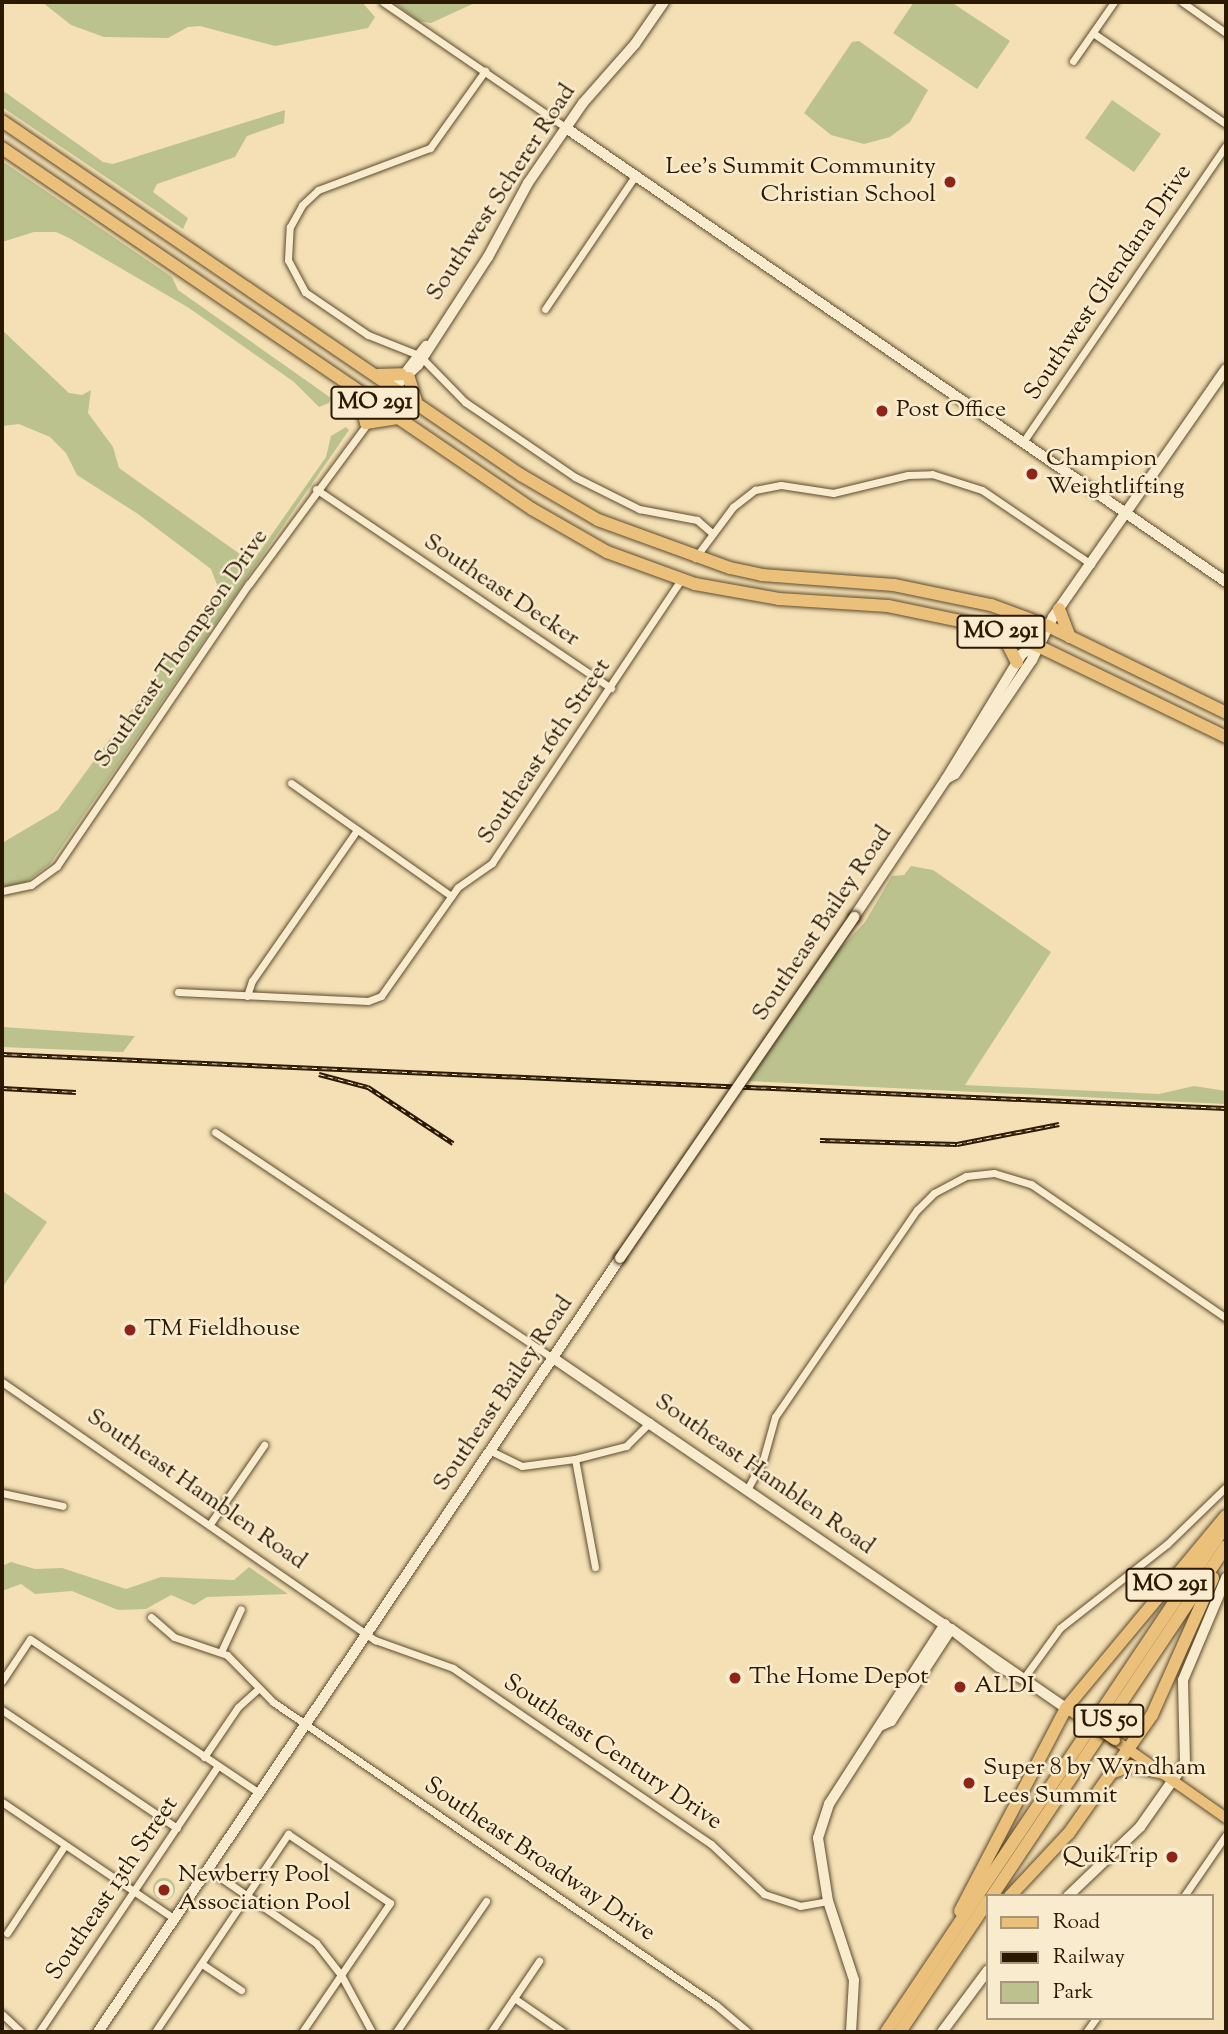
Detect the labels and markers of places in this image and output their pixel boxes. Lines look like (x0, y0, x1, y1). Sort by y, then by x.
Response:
place label: Lee's Summit Community Christian School (665, 154, 936, 210)
marker: Lee's Summit Community Christian School (942, 174, 958, 190)
place label: Post Office (896, 397, 1006, 425)
marker: Post Office (874, 403, 890, 419)
place label: Champion Weightlifting (1046, 446, 1184, 502)
marker: Champion Weightlifting (1024, 466, 1040, 482)
place label: TM Fieldhouse (144, 1316, 300, 1344)
marker: TM Fieldhouse (122, 1322, 138, 1338)
place label: The Home Depot (749, 1664, 929, 1692)
marker: The Home Depot (727, 1670, 743, 1686)
place label: ALDI (974, 1673, 1035, 1701)
marker: ALDI (952, 1679, 968, 1695)
place label: Super 8 by Wyndham Lees Summit (983, 1755, 1206, 1811)
marker: Super 8 by Wyndham Lees Summit (961, 1775, 977, 1791)
place label: QuikTrip (1062, 1843, 1158, 1871)
marker: QuikTrip (1164, 1849, 1180, 1865)
place label: Newberry Pool Association Pool (178, 1862, 351, 1918)
marker: Newberry Pool Association Pool (156, 1882, 172, 1898)

